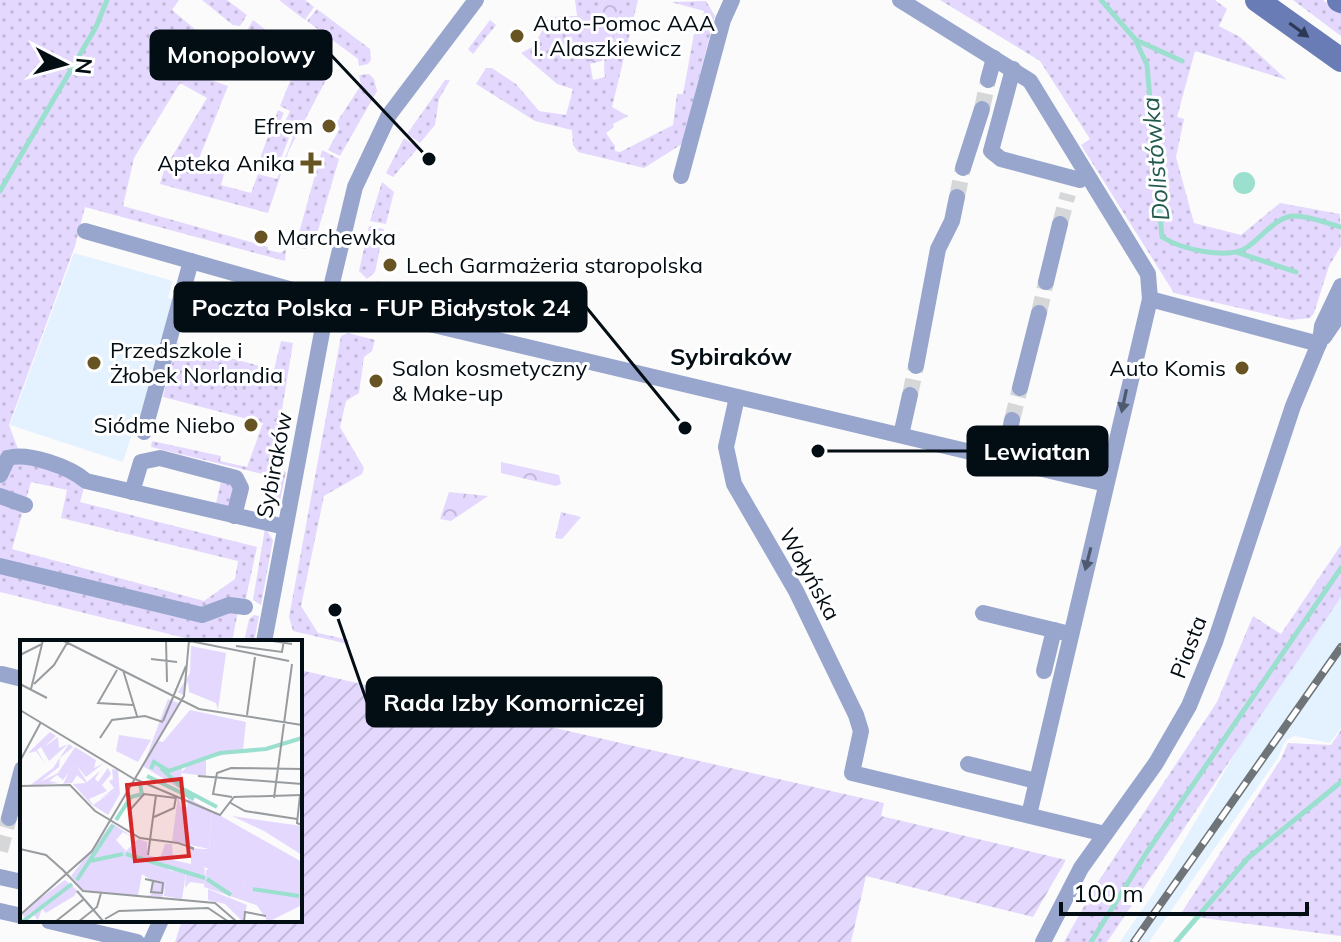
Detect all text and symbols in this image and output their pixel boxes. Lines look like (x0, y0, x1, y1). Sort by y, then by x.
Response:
place label: Auto-Pomoc AAA I. Alaszkiewicz (533, 9, 715, 62)
one-way arrow (1288, 22, 1310, 38)
north arrow (24, 24, 104, 104)
marker: Auto-Pomoc AAA I. Alaszkiewicz (508, 27, 526, 45)
callout: Monopolowy (151, 31, 331, 79)
text: Monopolowy (167, 39, 316, 69)
text: N (69, 56, 99, 76)
water label: Dolistówka (1135, 96, 1175, 222)
place label: Efrem (254, 112, 313, 140)
marker: Efrem (320, 117, 338, 135)
place label: Apteka Anika (157, 149, 295, 177)
marker: Apteka Anika (302, 154, 320, 172)
place label: Marchewka (277, 223, 396, 251)
marker: Marchewka (252, 228, 270, 246)
place label: Lech Garmażeria staropolska (406, 251, 703, 279)
marker: Lech Garmażeria staropolska (381, 256, 399, 274)
callout: Poczta Polska - FUP Białystok 24 (175, 283, 586, 331)
text: Poczta Polska - FUP Białystok 24 (192, 292, 570, 322)
place label: Przedszkole i Żłobek Norlandia (110, 336, 283, 389)
district label: Sybiraków (670, 341, 792, 371)
marker: Przedszkole i Żłobek Norlandia (85, 354, 103, 372)
place label: Salon kosmetyczny & Make-up (392, 354, 588, 407)
place label: Auto Komis (1110, 354, 1226, 382)
marker: Auto Komis (1233, 359, 1251, 377)
marker: Salon kosmetyczny & Make-up (367, 372, 385, 390)
one-way arrow (1117, 389, 1130, 414)
street label: Sybiraków (250, 410, 298, 520)
place label: Siódme Niebo (94, 411, 235, 439)
marker: Siódme Niebo (242, 416, 260, 434)
callout: Lewiatan (968, 427, 1107, 475)
text: Lewiatan (983, 436, 1091, 466)
street label: Wołyńska (773, 523, 847, 625)
one-way arrow (1081, 547, 1093, 572)
street label: Piasta (1163, 612, 1213, 682)
inset map (20, 640, 302, 922)
callout: Rada Izby Komorniczej (367, 678, 661, 726)
text: Rada Izby Komorniczej (383, 687, 645, 717)
scale bar (1061, 866, 1307, 916)
text: 100 m (1073, 878, 1144, 908)

